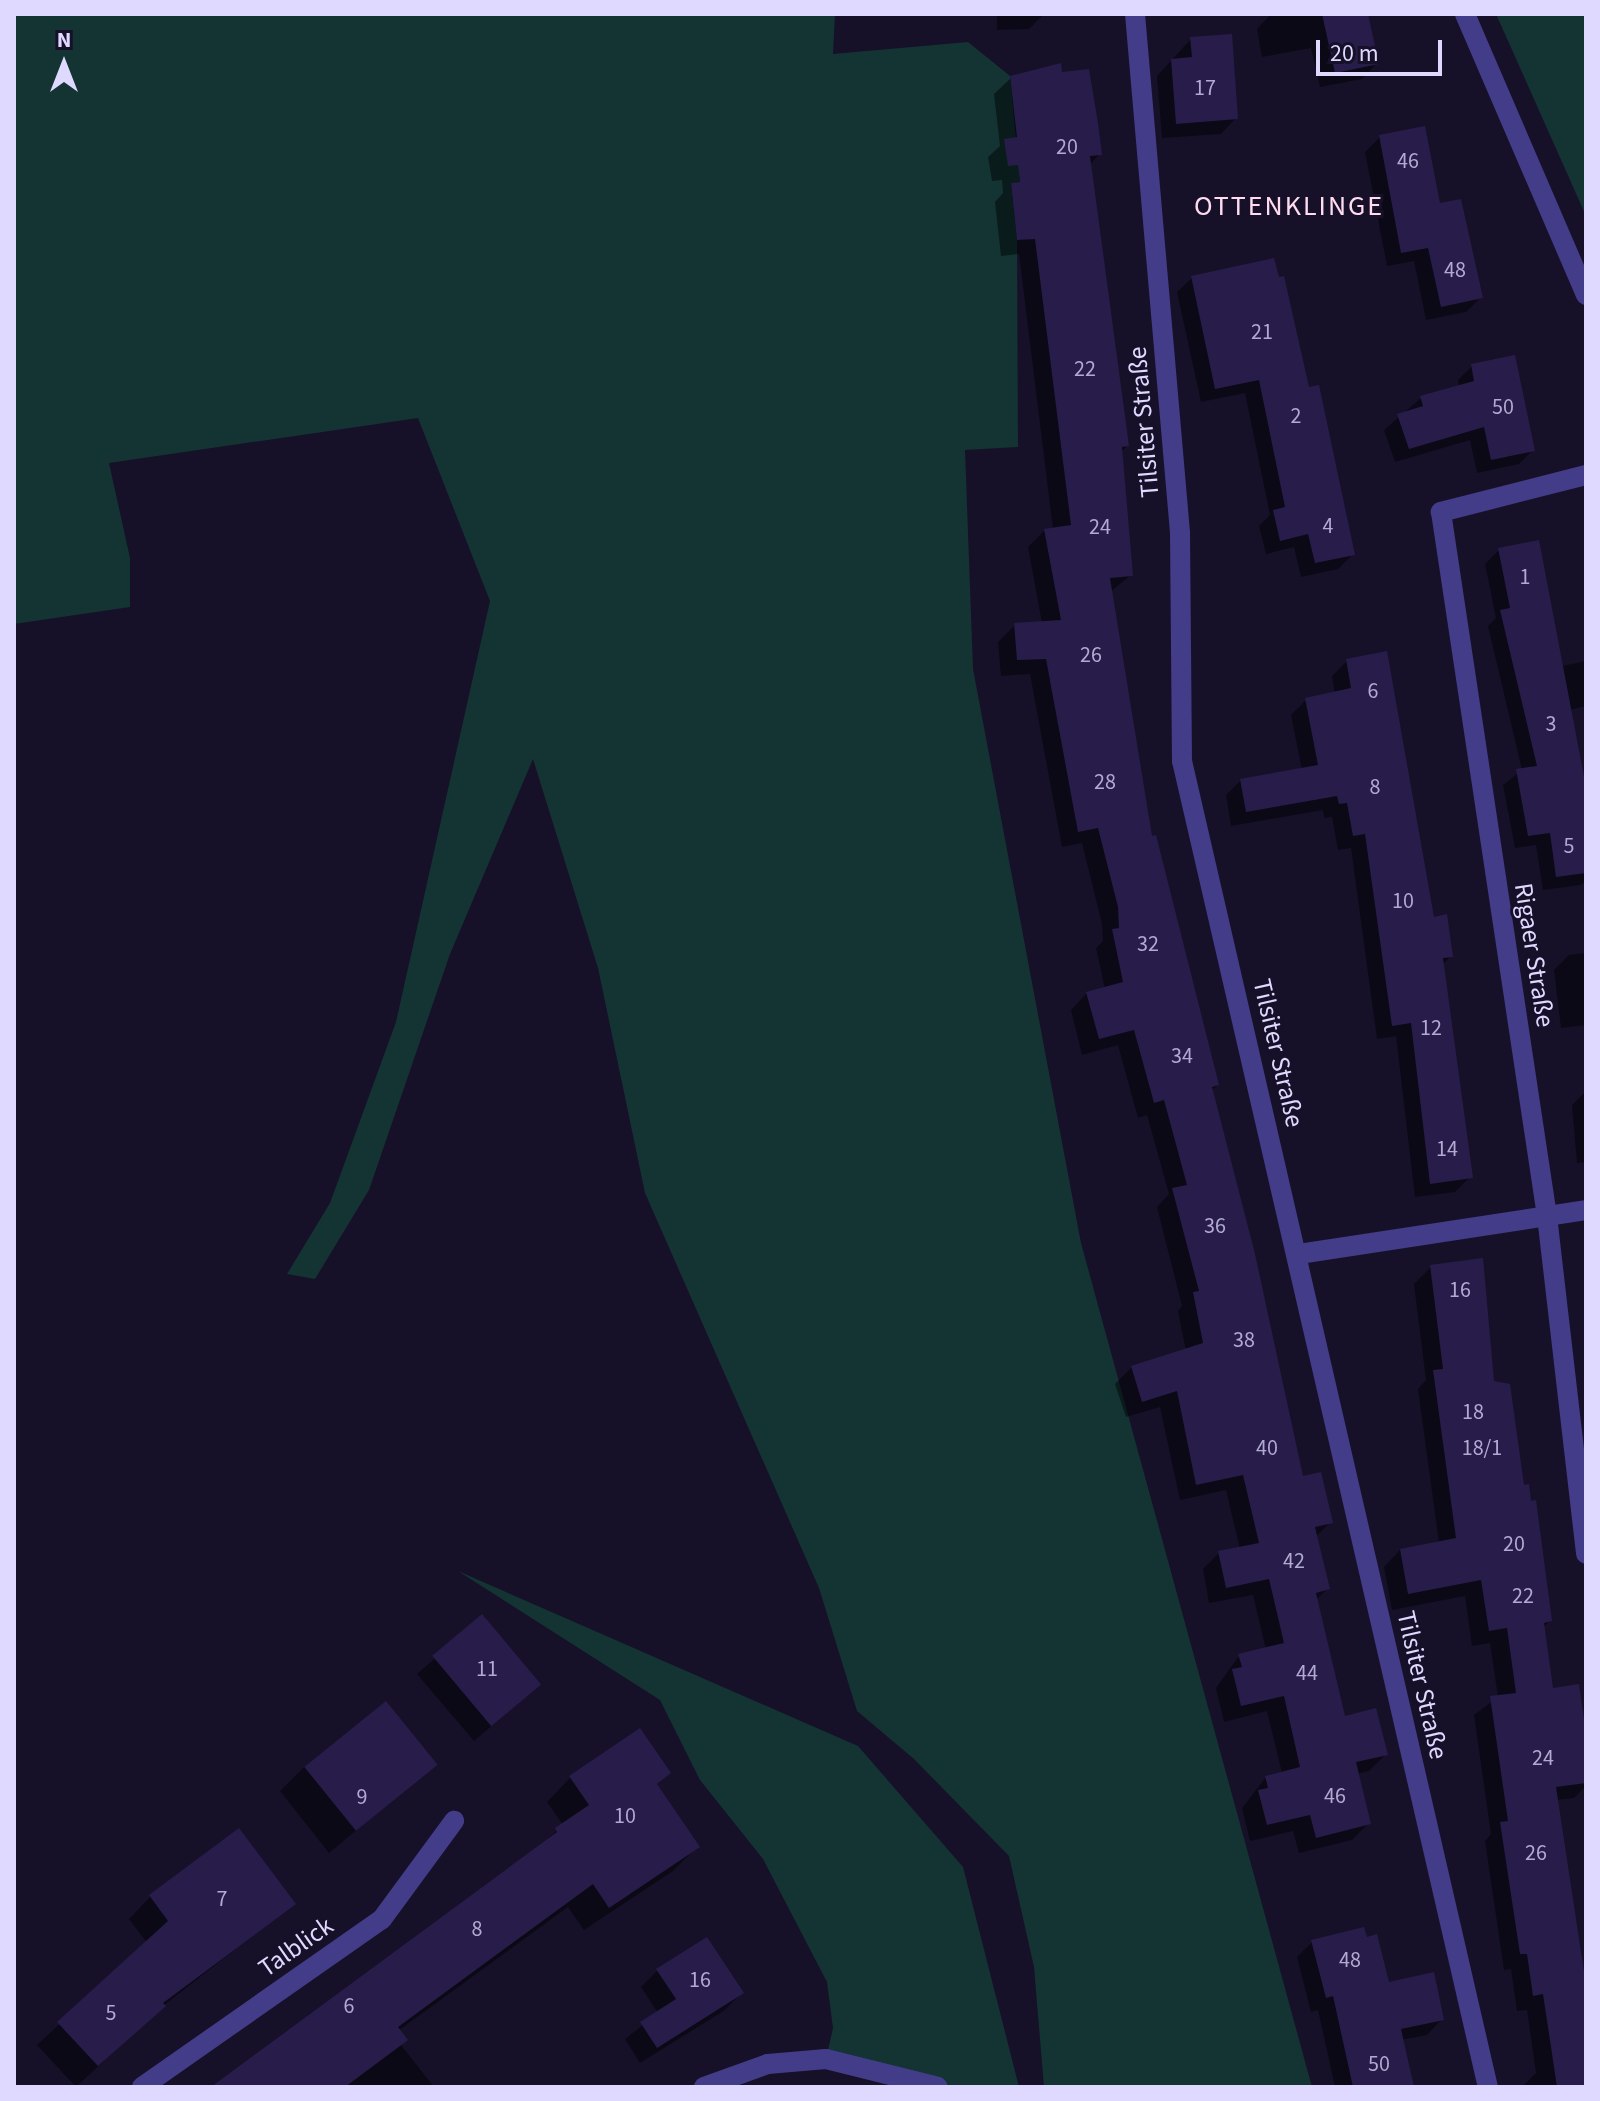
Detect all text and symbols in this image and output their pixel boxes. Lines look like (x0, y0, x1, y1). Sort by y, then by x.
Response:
north arrow (24, 24, 104, 104)
text: N (57, 24, 71, 56)
scale bar (1320, 24, 1446, 74)
text: 20 m (1330, 36, 1379, 71)
house number: 17 (1194, 76, 1216, 102)
house number: 20 (1056, 135, 1078, 161)
house number: 46 (1397, 149, 1419, 175)
district label: OTTENKLINGE (1194, 189, 1384, 223)
house number: 48 (1444, 258, 1466, 284)
house number: 21 (1251, 320, 1273, 346)
street label: Tilsiter Straße (1122, 345, 1166, 499)
house number: 22 (1074, 357, 1096, 383)
house number: 50 (1492, 395, 1514, 421)
house number: 2 (1291, 404, 1301, 430)
house number: 4 (1323, 514, 1333, 540)
house number: 24 (1089, 515, 1111, 541)
house number: 1 (1520, 565, 1530, 591)
house number: 26 (1080, 643, 1102, 669)
house number: 6 (1368, 679, 1378, 705)
house number: 3 (1546, 712, 1556, 738)
house number: 28 (1094, 770, 1116, 796)
house number: 8 (1370, 775, 1380, 801)
house number: 5 (1564, 834, 1574, 860)
street label: Rigaer Straße (1507, 881, 1561, 1029)
house number: 10 (1392, 889, 1414, 915)
house number: 32 (1137, 932, 1159, 958)
street label: Tilsiter Straße (1246, 976, 1310, 1130)
house number: 12 (1420, 1016, 1442, 1042)
house number: 34 (1171, 1044, 1193, 1070)
house number: 14 (1436, 1137, 1458, 1163)
house number: 36 (1204, 1214, 1226, 1240)
house number: 16 (1449, 1278, 1471, 1304)
house number: 38 (1233, 1328, 1255, 1354)
house number: 18 (1462, 1400, 1484, 1426)
house number: 40 (1256, 1436, 1278, 1462)
house number: 18/1 (1462, 1436, 1502, 1462)
house number: 20 (1503, 1532, 1525, 1558)
house number: 42 (1283, 1549, 1305, 1575)
house number: 22 (1512, 1584, 1534, 1610)
street label: Tilsiter Straße (1390, 1608, 1454, 1762)
house number: 11 (476, 1657, 498, 1683)
house number: 44 (1296, 1661, 1318, 1687)
house number: 24 (1532, 1746, 1554, 1772)
house number: 46 (1324, 1784, 1346, 1810)
house number: 9 (357, 1785, 367, 1811)
house number: 10 (614, 1804, 636, 1830)
house number: 26 (1525, 1841, 1547, 1867)
house number: 7 (217, 1887, 227, 1913)
street label: Talblick (253, 1910, 339, 1984)
house number: 8 (472, 1917, 482, 1943)
house number: 48 (1339, 1948, 1361, 1974)
house number: 16 (689, 1968, 711, 1994)
house number: 6 (344, 1994, 354, 2020)
house number: 5 (106, 2001, 116, 2027)
house number: 50 (1368, 2052, 1390, 2078)

